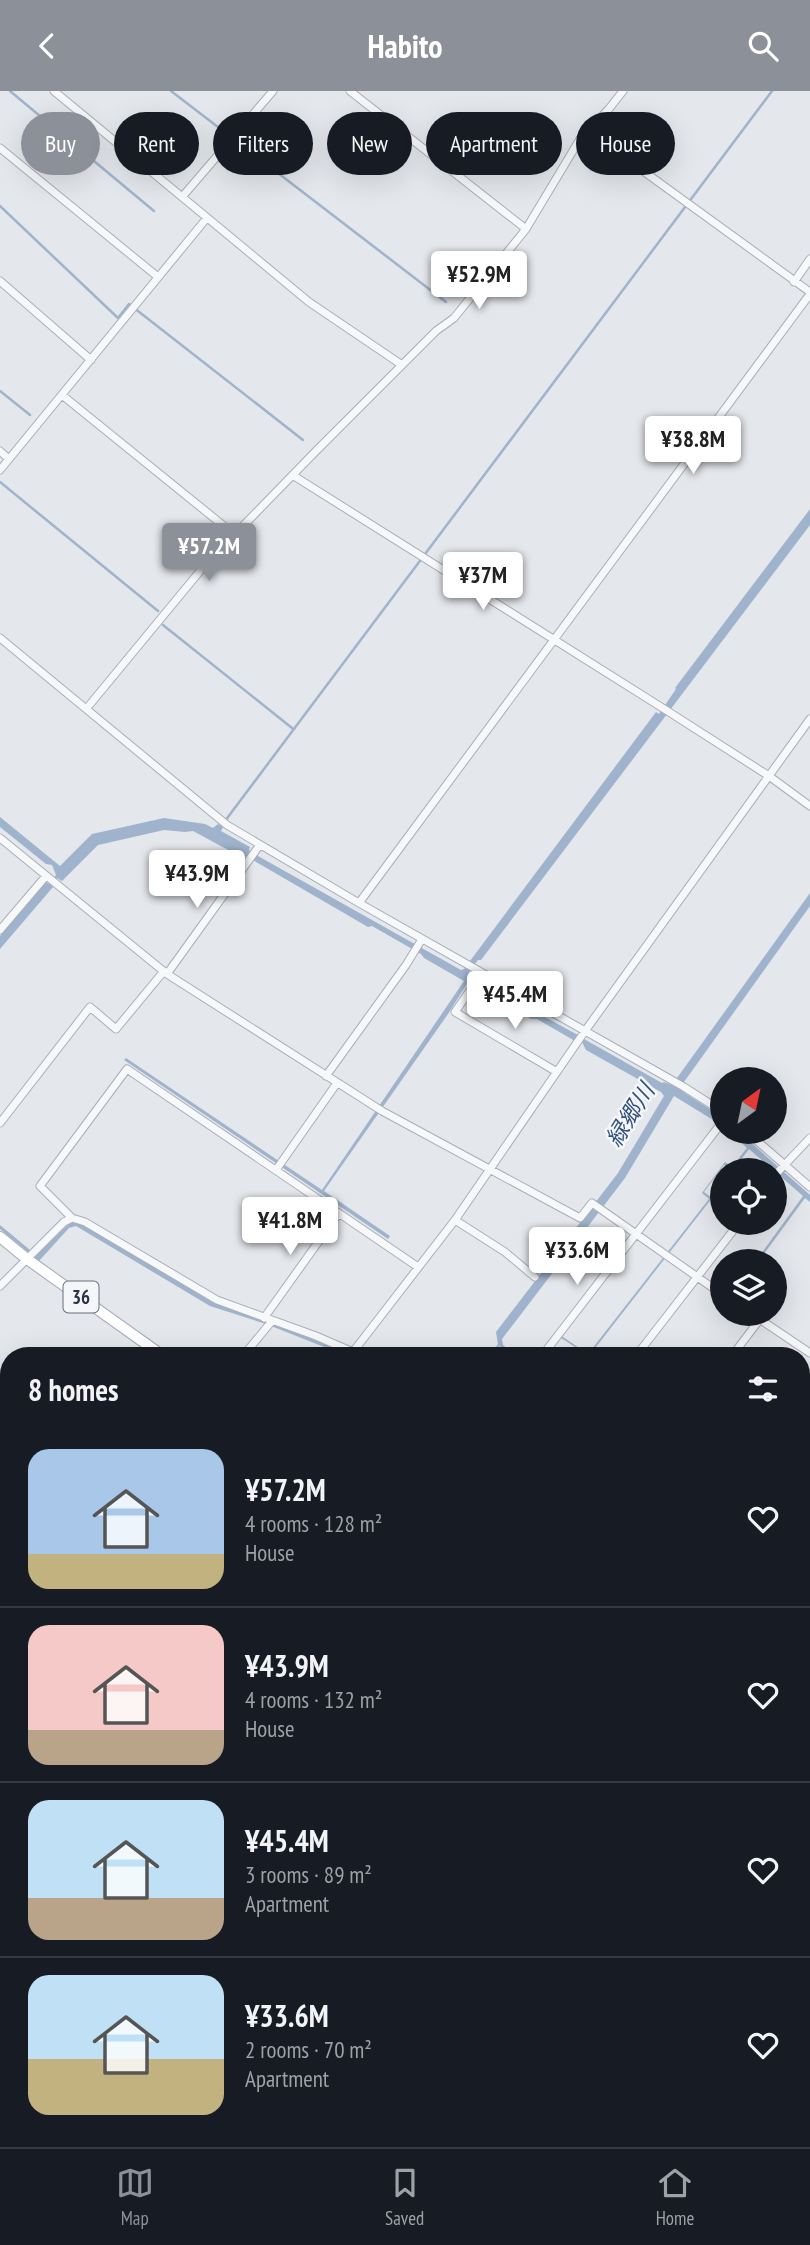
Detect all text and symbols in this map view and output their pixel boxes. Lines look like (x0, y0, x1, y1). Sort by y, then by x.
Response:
text: Habito (367, 25, 443, 67)
icon: back (28, 27, 66, 65)
icon: search (744, 27, 782, 65)
chip: Buy (21, 112, 100, 175)
chip: Rent (114, 112, 199, 175)
chip: Filters (213, 112, 313, 175)
chip: New (327, 112, 412, 175)
chip: Apartment (426, 112, 562, 175)
chip: House (576, 112, 675, 175)
pin: ¥52.9M (422, 251, 536, 311)
text: ¥52.9M (447, 259, 511, 288)
pin: ¥38.8M (636, 417, 750, 476)
text: ¥38.8M (661, 424, 725, 453)
pin: ¥57.2M (152, 524, 266, 583)
text: ¥57.2M (178, 531, 240, 560)
pin: ¥37M (442, 553, 524, 612)
text: ¥37M (459, 560, 507, 589)
pin: ¥43.9M (140, 851, 254, 910)
text: ¥43.9M (165, 858, 229, 887)
pin: ¥45.4M (458, 971, 572, 1031)
text: ¥45.4M (483, 979, 547, 1008)
north arrow (710, 1067, 788, 1145)
map controls (710, 1067, 787, 1326)
water label: 緑郷川 (599, 1075, 662, 1152)
button: locate (710, 1158, 787, 1235)
pin: ¥41.8M (233, 1197, 347, 1257)
text: ¥41.8M (258, 1205, 322, 1234)
pin: ¥33.6M (520, 1227, 634, 1287)
text: ¥33.6M (545, 1235, 609, 1264)
button: layers (710, 1249, 787, 1326)
road number: 36 (64, 1281, 98, 1313)
text: 8 homes (28, 1370, 119, 1409)
icon: filters (744, 1370, 782, 1408)
text: ¥57.2M (245, 1470, 326, 1509)
icon: home (84, 1477, 168, 1561)
icon: heart (744, 1500, 782, 1538)
text: 4 rooms · 128 m² (245, 1509, 382, 1538)
text: House (245, 1538, 295, 1567)
text: ¥43.9M (245, 1646, 329, 1685)
icon: home (84, 1653, 168, 1737)
icon: heart (744, 1676, 782, 1714)
text: 4 rooms · 132 m² (245, 1685, 382, 1714)
text: House (245, 1714, 295, 1743)
text: ¥45.4M (245, 1821, 329, 1860)
icon: home (84, 1828, 168, 1912)
icon: heart (744, 1851, 782, 1889)
text: 3 rooms · 89 m² (245, 1860, 372, 1889)
text: Apartment (245, 1889, 329, 1918)
text: ¥33.6M (245, 1996, 329, 2035)
icon: home (84, 2003, 168, 2087)
icon: heart (744, 2026, 782, 2064)
text: 2 rooms · 70 m² (245, 2035, 372, 2064)
text: Apartment (245, 2064, 329, 2093)
tab: Map (116, 2164, 154, 2230)
tab: Saved (385, 2164, 424, 2230)
tab: Home (656, 2164, 694, 2230)

